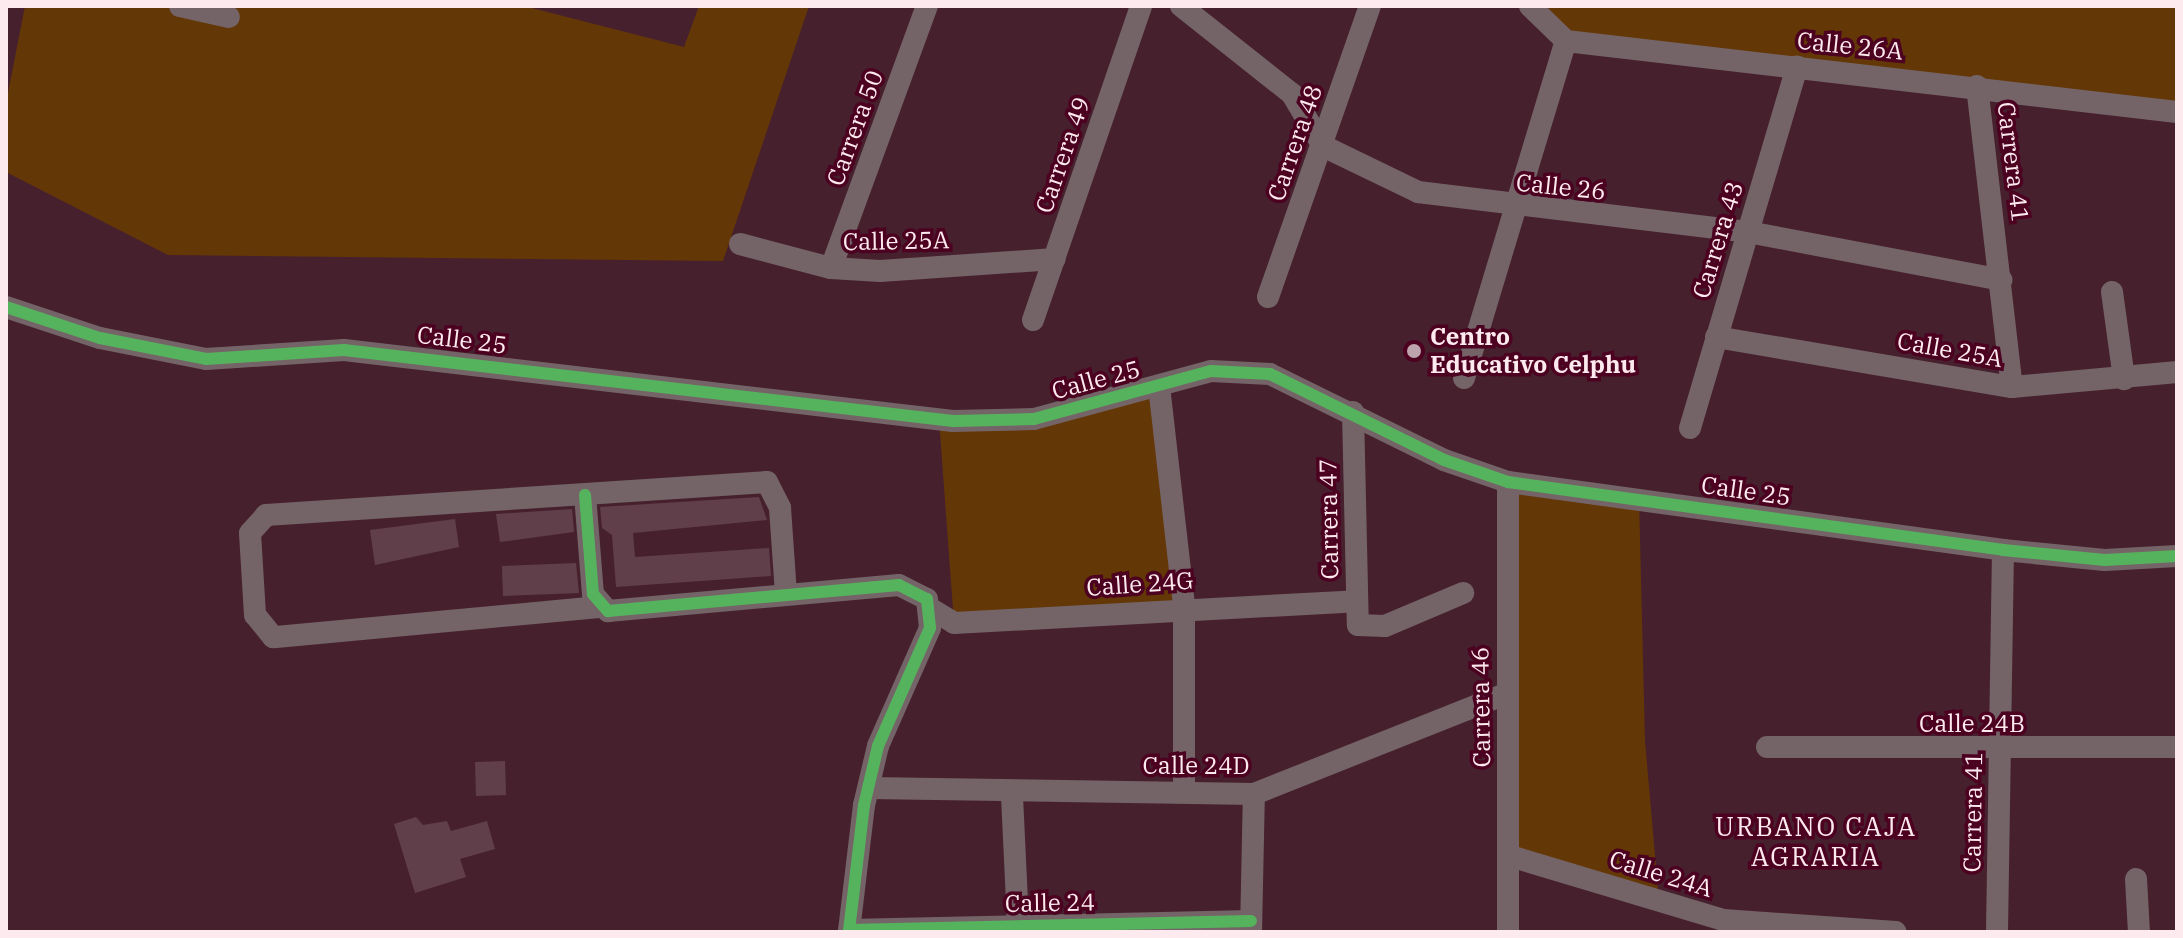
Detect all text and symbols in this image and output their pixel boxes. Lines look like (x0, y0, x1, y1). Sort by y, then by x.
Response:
street label: Calle 26A (1796, 26, 1904, 66)
street label: Carrera 50 (821, 66, 889, 190)
street label: Carrera 48 (1262, 81, 1328, 205)
street label: Carrera 49 (1030, 93, 1096, 217)
street label: Carrera 41 (1991, 100, 2035, 224)
street label: Calle 26 (1515, 168, 1607, 206)
street label: Carrera 43 (1687, 178, 1749, 302)
street label: Calle 25A (842, 226, 950, 256)
street label: Calle 25 (416, 320, 508, 360)
place label: Centro Educativo Celphu (1430, 323, 1636, 379)
street label: Calle 25A (1895, 327, 2005, 373)
marker: Centro Educativo Celphu (1405, 342, 1423, 360)
street label: Calle 25 (1049, 354, 1143, 406)
street label: Carrera 47 (1314, 458, 1344, 580)
street label: Calle 25 (1699, 470, 1793, 512)
street label: Calle 24G (1085, 566, 1195, 602)
street label: Carrera 46 (1466, 646, 1496, 768)
street label: Calle 24B (1919, 710, 2025, 738)
street label: Carrera 41 (1958, 751, 1988, 873)
street label: Calle 24D (1142, 752, 1250, 780)
district label: URBANO CAJA AGRARIA (1715, 811, 1917, 872)
street label: Calle 24A (1606, 845, 1716, 903)
street label: Calle 24 (1005, 888, 1095, 918)

